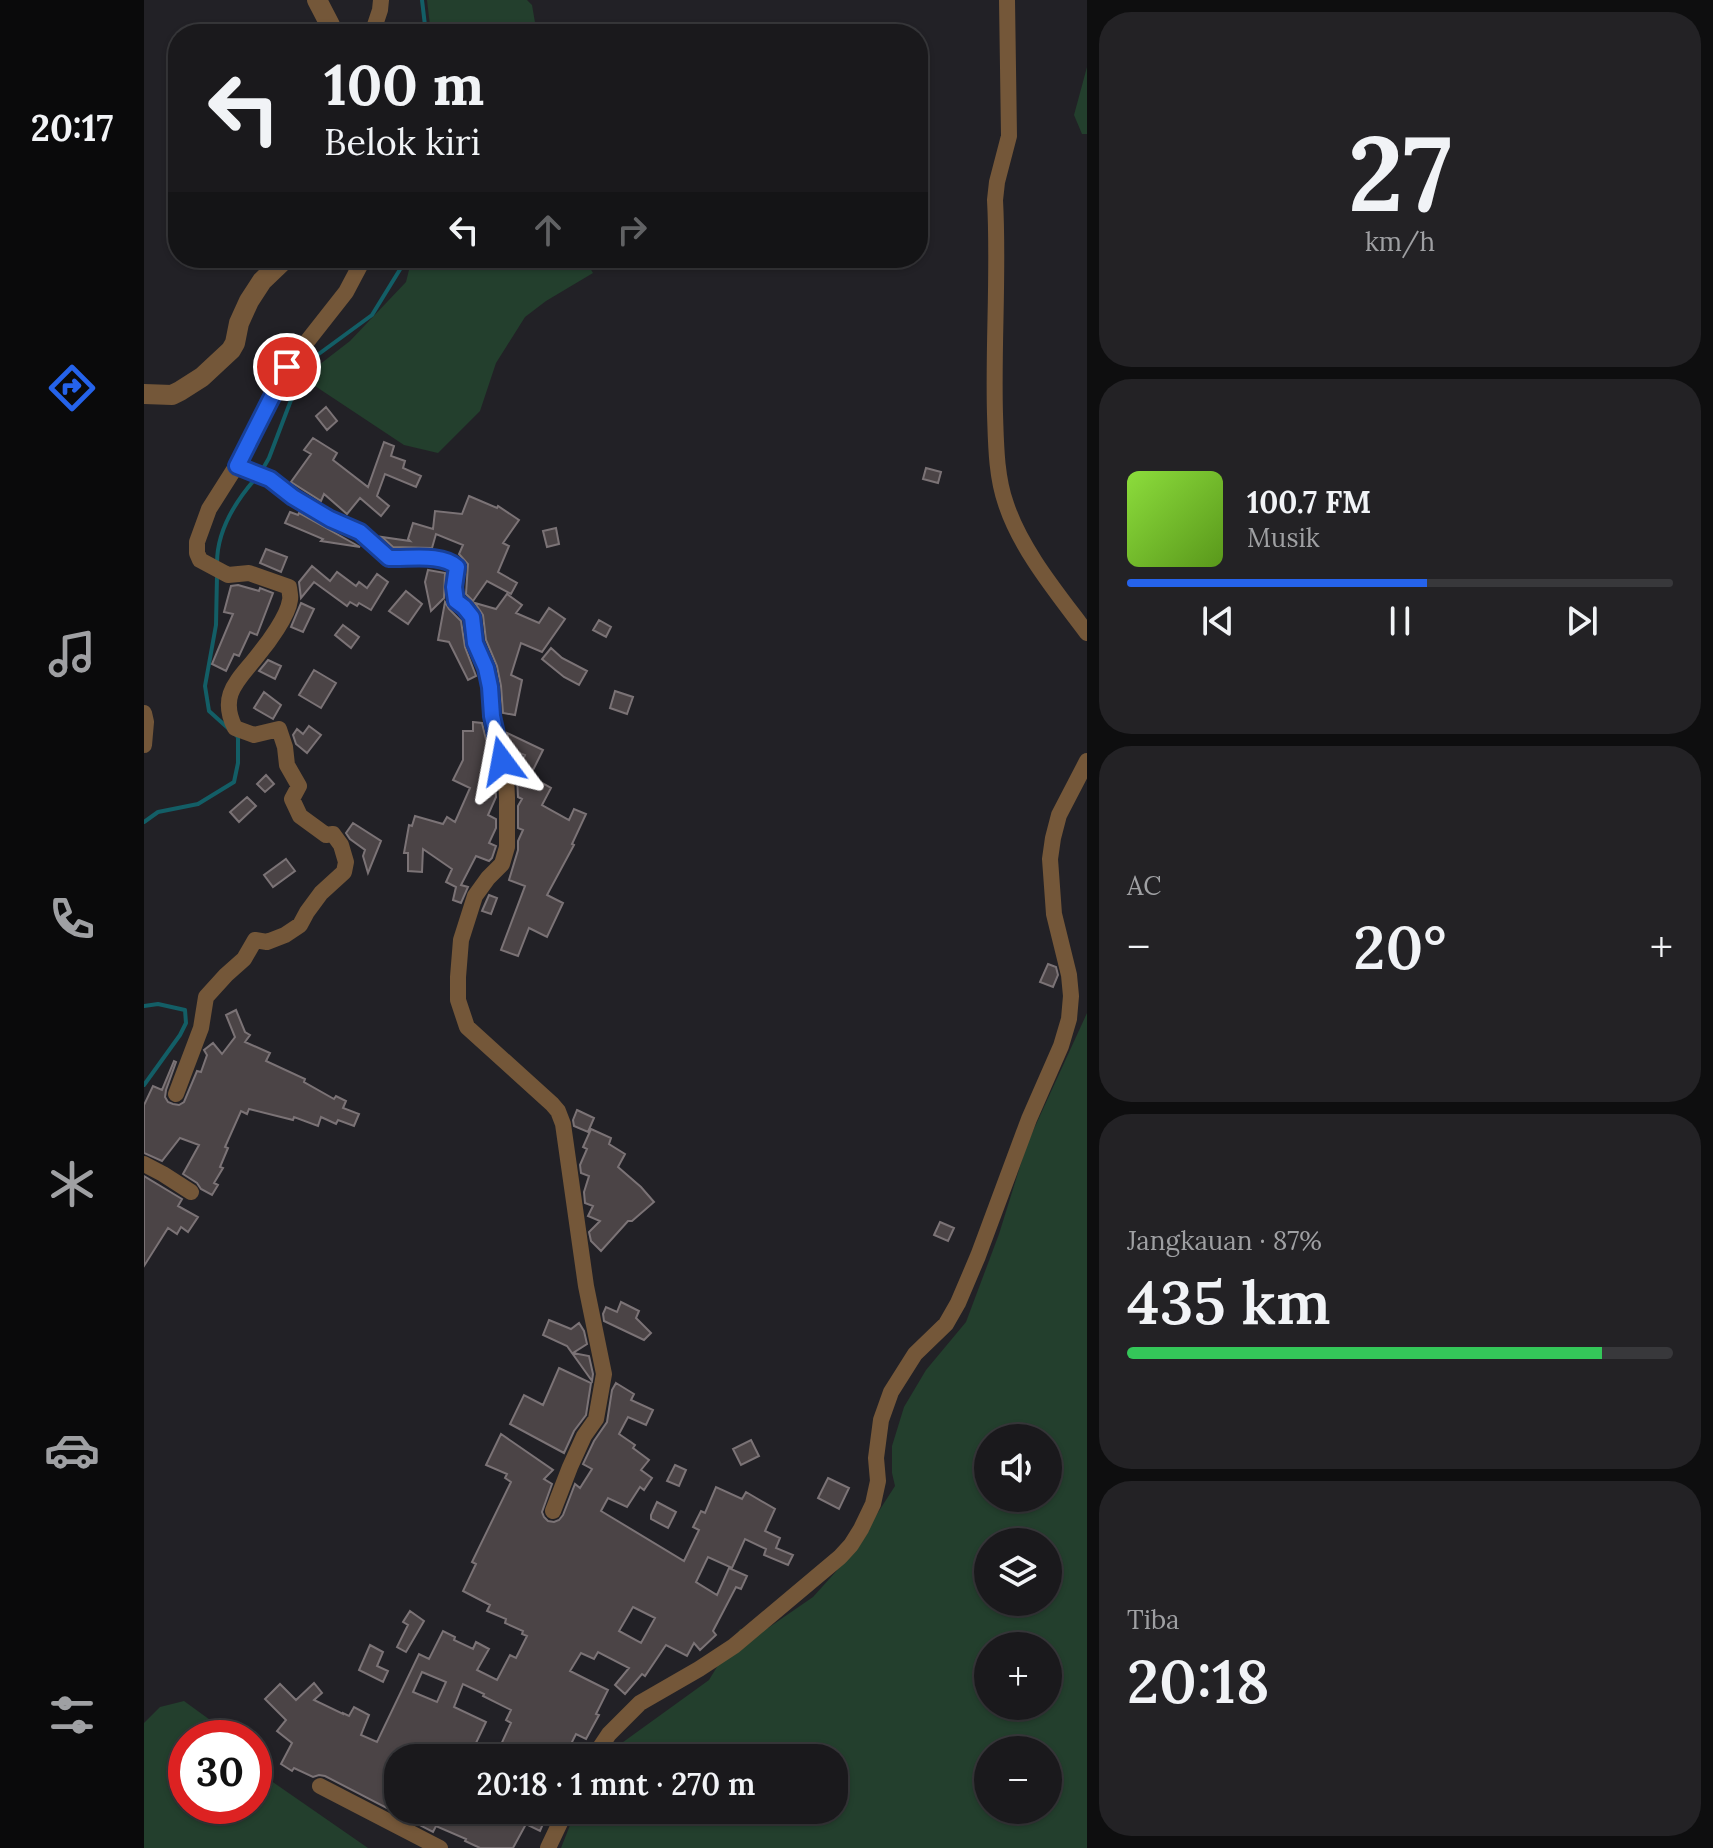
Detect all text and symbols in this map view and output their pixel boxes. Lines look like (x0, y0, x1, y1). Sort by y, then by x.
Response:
text: 100 m (324, 49, 484, 120)
icon: left (192, 56, 296, 160)
text: 20:17 (31, 105, 113, 151)
text: 27 (1348, 106, 1452, 239)
text: Belok kiri (324, 119, 481, 165)
icon: left (442, 208, 486, 252)
icon: ahead (526, 208, 570, 252)
icon: right (610, 208, 654, 252)
text: km/h (1365, 225, 1435, 258)
pin (253, 333, 321, 401)
icon: arrive (265, 345, 309, 389)
icon: directions (44, 360, 100, 416)
text: 100.7 FM (1247, 483, 1371, 521)
text: Musik (1247, 521, 1320, 554)
icon: previous (1196, 599, 1240, 643)
icon: pause (1378, 599, 1422, 643)
icon: next (1560, 599, 1604, 643)
icon: music (44, 626, 100, 682)
position arrow (460, 719, 544, 803)
text: AC (1127, 869, 1161, 902)
icon: phone (44, 891, 100, 947)
text: 20° (1353, 909, 1447, 985)
text: − (1127, 919, 1150, 975)
text: + (1650, 919, 1673, 975)
icon: climate (44, 1156, 100, 1212)
text: Jangkauan · 87% (1127, 1224, 1322, 1257)
text: 435 km (1127, 1264, 1331, 1340)
icon: car (44, 1422, 100, 1478)
map controls (974, 1424, 1062, 1824)
button: sound (974, 1424, 1062, 1512)
button: layers (974, 1528, 1062, 1616)
text: Tiba (1127, 1603, 1180, 1636)
button: + (974, 1632, 1062, 1720)
text: 20:18 (1127, 1643, 1270, 1719)
icon: filters (44, 1687, 100, 1743)
speed limit sign: 30 (168, 1720, 272, 1824)
button: − (974, 1736, 1062, 1824)
text: 20:18 · 1 mnt · 270 m (477, 1765, 755, 1803)

